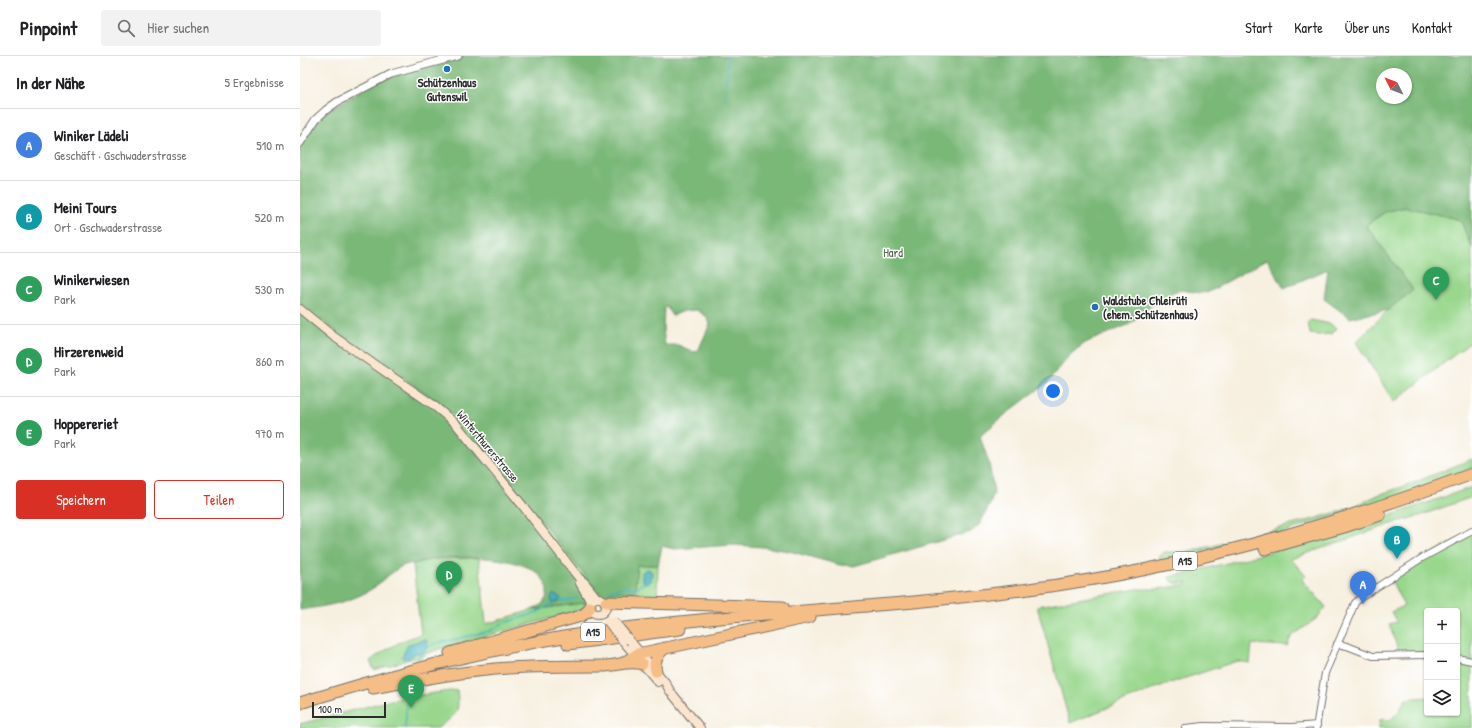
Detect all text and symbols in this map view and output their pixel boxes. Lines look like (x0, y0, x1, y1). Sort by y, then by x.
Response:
search box (101, 10, 381, 46)
text: Pinpoint (20, 15, 77, 41)
icon: search (115, 17, 137, 39)
text: Hier suchen (147, 17, 209, 38)
text: Start (1245, 18, 1272, 37)
text: Karte (1294, 18, 1323, 37)
text: Über uns (1345, 18, 1390, 37)
text: Kontakt (1412, 18, 1452, 37)
marker: Schützenhaus Gutenswil (442, 64, 452, 74)
north arrow (1376, 68, 1412, 104)
text: In der Nähe (16, 71, 85, 94)
text: 5 Ergebnisse (224, 73, 284, 91)
place label: Schützenhaus Gutenswil (418, 74, 477, 105)
text: Winiker Lädeli (54, 125, 129, 146)
text: A (26, 136, 32, 154)
text: 510 m (256, 136, 284, 154)
text: Geschäft · Gschwaderstrasse (54, 146, 187, 164)
text: Meini Tours (54, 197, 116, 218)
text: B (26, 208, 32, 226)
text: 520 m (255, 208, 284, 226)
text: Ort · Gschwaderstrasse (54, 218, 162, 236)
park label: Hard (883, 244, 903, 261)
pin: C (1423, 267, 1449, 300)
text: Winikerwiesen (54, 269, 130, 290)
text: C (25, 280, 33, 298)
text: 530 m (255, 280, 284, 298)
text: Park (54, 290, 76, 308)
place label: Waldstube Chleirüti (ehem. Schützenhaus) (1103, 292, 1198, 323)
marker: Waldstube Chleirüti (ehem. Schützenhaus) (1090, 302, 1100, 312)
text: Hirzerenweid (54, 341, 123, 362)
text: D (26, 352, 32, 370)
text: 860 m (256, 352, 284, 370)
text: Park (54, 362, 76, 380)
your location (1043, 381, 1063, 401)
street label: Winterthurerstrasse (453, 406, 523, 486)
text: Hoppereriet (54, 413, 118, 434)
text: E (26, 424, 32, 442)
text: 970 m (255, 424, 284, 442)
text: Park (54, 434, 76, 452)
button: Speichern (16, 480, 146, 519)
button: Teilen (154, 480, 284, 519)
pin: B (1384, 526, 1410, 559)
road number: A15 (1173, 552, 1197, 570)
pin: D (436, 561, 462, 594)
pin: A (1350, 571, 1376, 604)
map controls (1424, 608, 1460, 716)
button: + (1424, 608, 1460, 644)
road number: A15 (581, 623, 605, 641)
button: − (1424, 644, 1460, 680)
pin: E (398, 675, 424, 708)
button: layers (1424, 680, 1460, 716)
scale bar (312, 700, 386, 719)
text: 100 m (318, 702, 342, 716)

